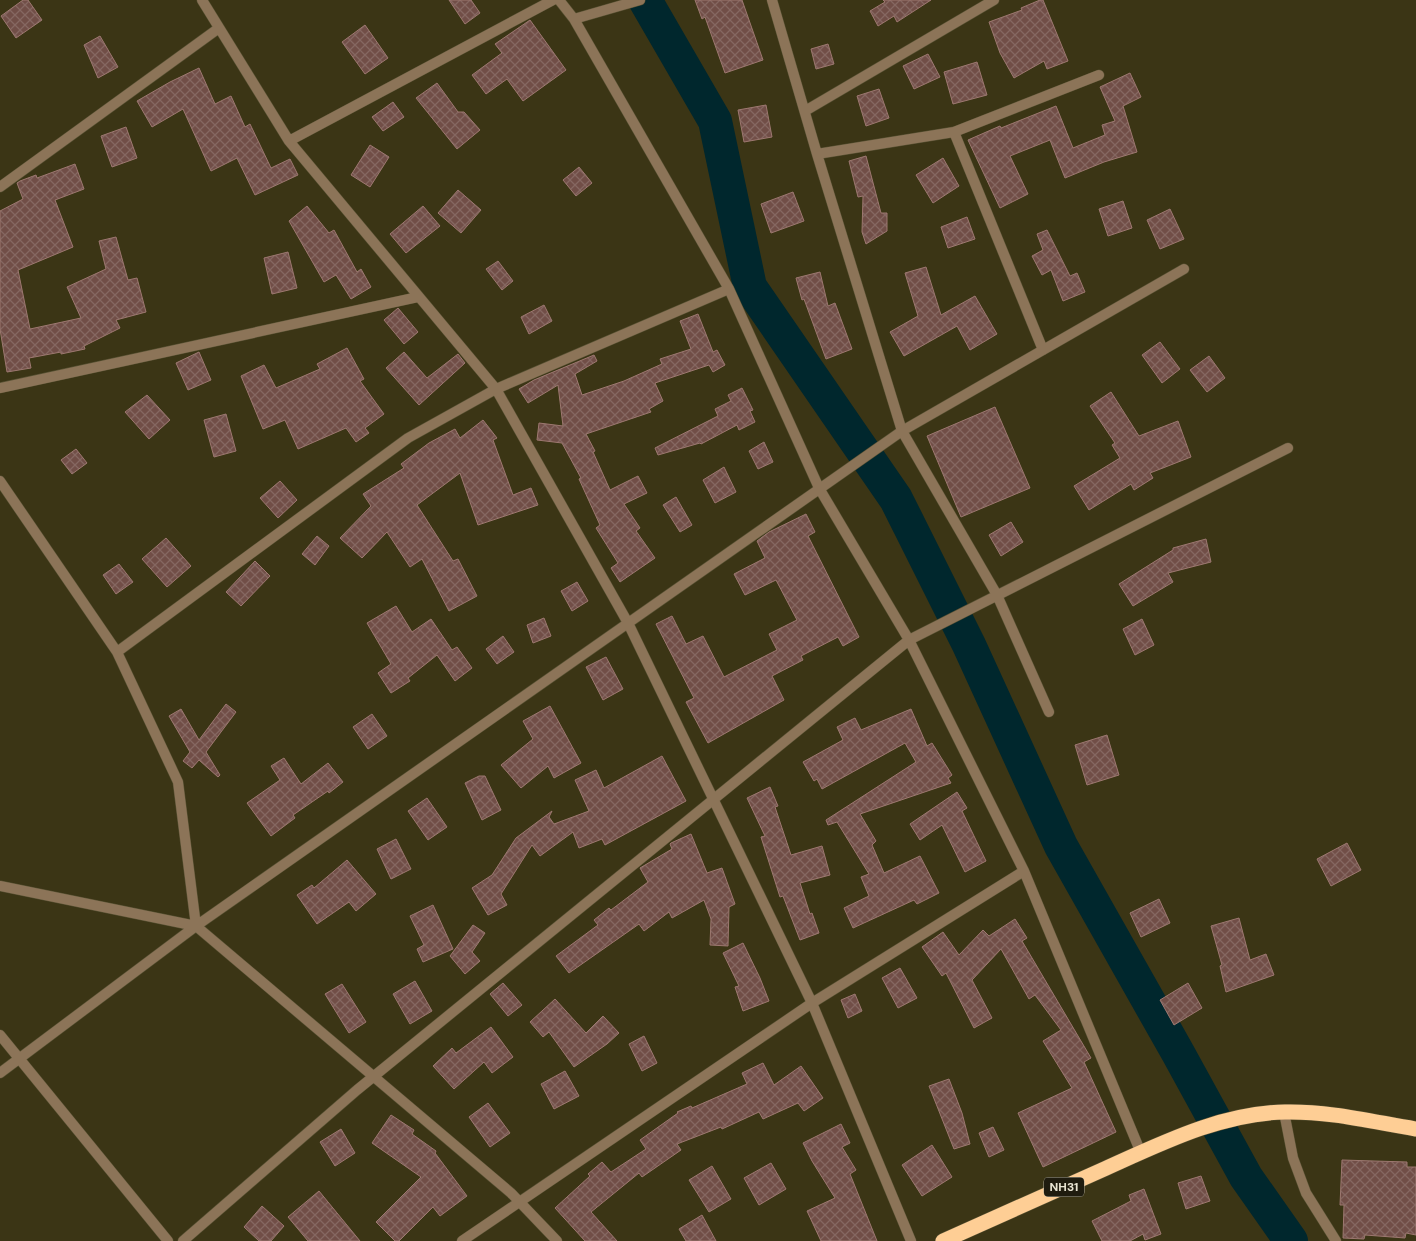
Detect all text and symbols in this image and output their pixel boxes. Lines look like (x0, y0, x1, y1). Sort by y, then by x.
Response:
road number: NH31 (1044, 1178, 1084, 1196)

